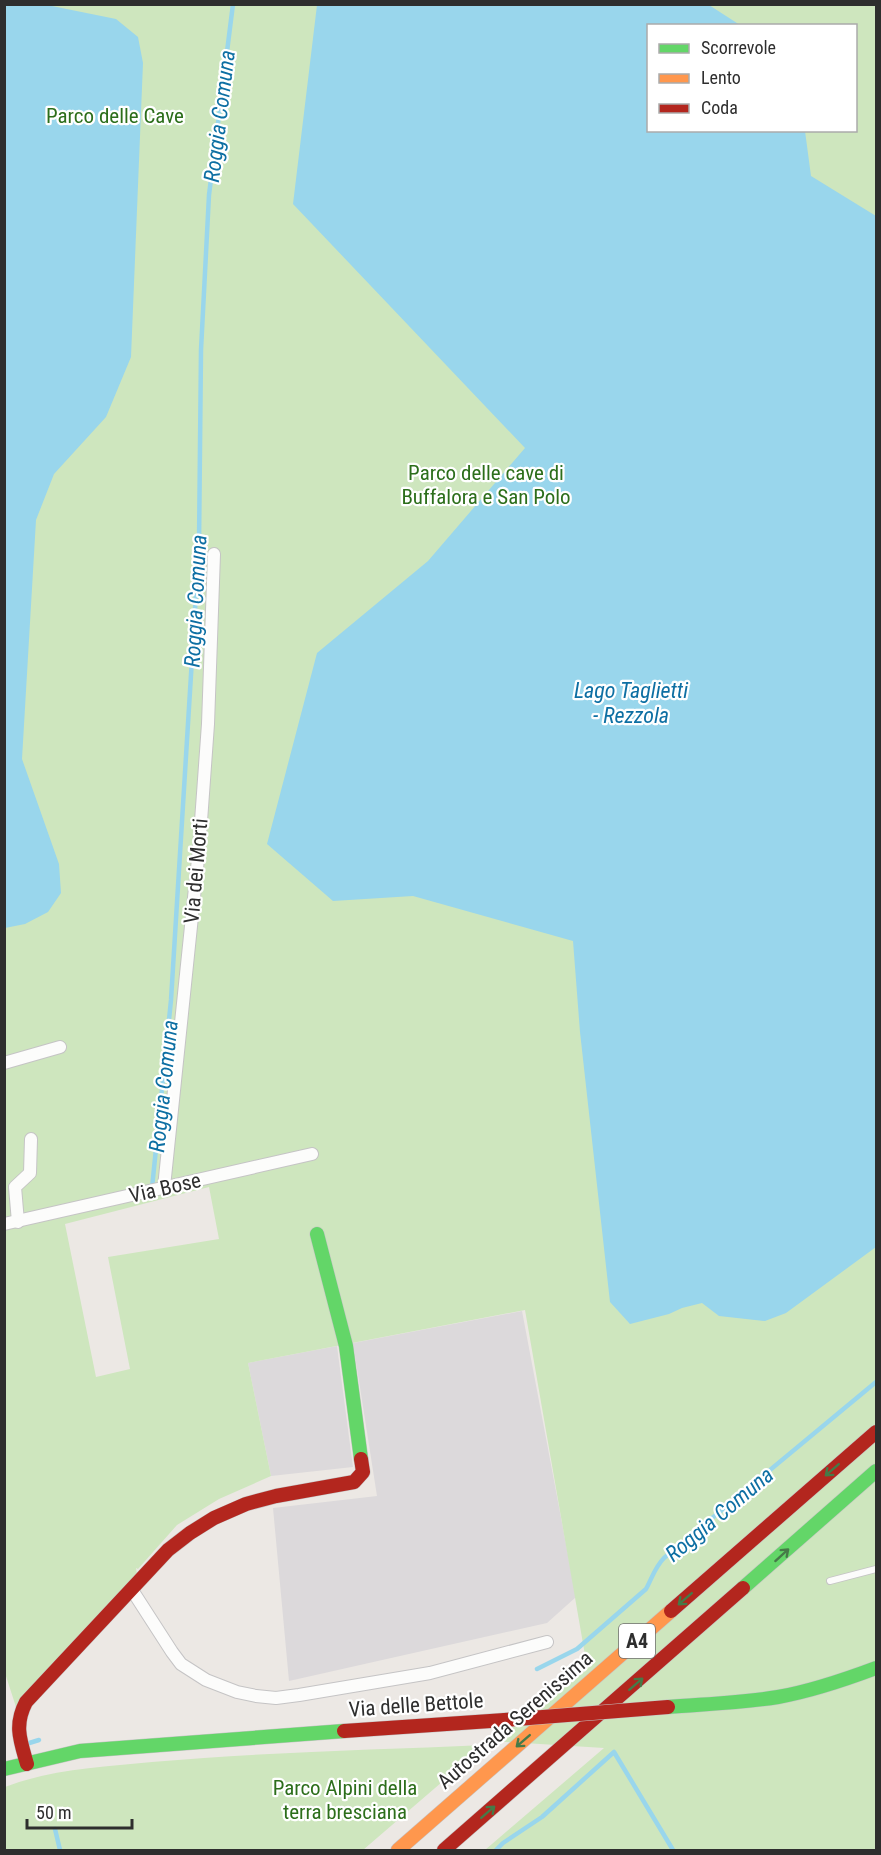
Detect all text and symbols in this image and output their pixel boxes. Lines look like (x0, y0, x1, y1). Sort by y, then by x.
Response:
legend (647, 24, 857, 132)
text: Scorrevole (701, 37, 776, 58)
water label: Roggia Comuna (199, 49, 240, 184)
text: Lento (701, 67, 741, 88)
text: Coda (701, 97, 738, 118)
park label: Parco delle Cave (46, 104, 184, 128)
park label: Parco delle cave di Buffalora e San Polo (401, 461, 571, 509)
water label: Roggia Comuna (180, 534, 211, 668)
water label: Lago Taglietti - Rezzola (574, 678, 688, 728)
street label: Via dei Morti (179, 817, 213, 925)
water label: Roggia Comuna (144, 1019, 183, 1153)
street label: Via Bose (127, 1168, 203, 1208)
water label: Roggia Comuna (660, 1462, 778, 1567)
one-way arrow (825, 1463, 840, 1477)
one-way arrow (774, 1548, 789, 1562)
one-way arrow (678, 1591, 694, 1605)
road number: A4 (619, 1624, 655, 1658)
street label: Autostrada Serenissima (433, 1646, 597, 1794)
one-way arrow (628, 1677, 643, 1691)
street label: Via delle Bettole (348, 1688, 484, 1722)
one-way arrow (516, 1734, 531, 1748)
park label: Parco Alpini della terra bresciana (273, 1776, 417, 1824)
scale bar (27, 1792, 132, 1830)
text: 50 m (36, 1802, 71, 1823)
one-way arrow (481, 1805, 496, 1819)

